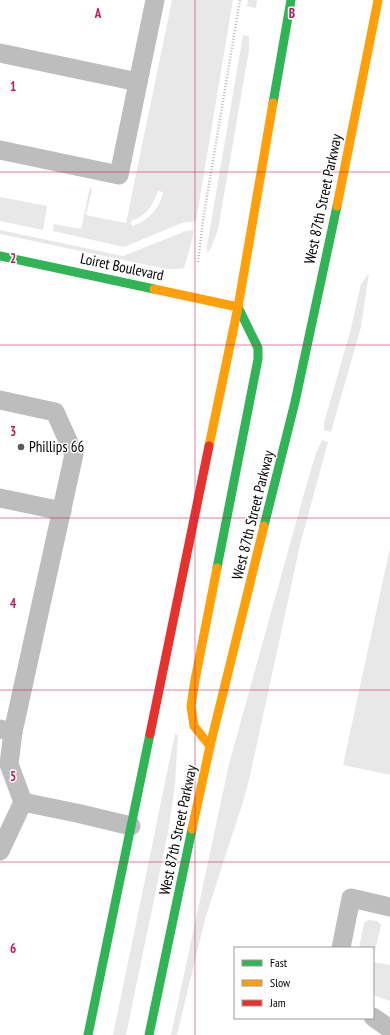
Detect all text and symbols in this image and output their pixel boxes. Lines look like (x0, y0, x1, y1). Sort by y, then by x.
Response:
text: A (94, 5, 102, 22)
text: B (289, 5, 295, 22)
text: 1 (10, 78, 16, 95)
street label: West 87th Street Parkway (299, 132, 346, 266)
street label: Loiret Boulevard (79, 248, 166, 285)
text: 2 (10, 250, 16, 267)
text: 3 (10, 423, 16, 440)
place label: Phillips 66 (29, 437, 84, 456)
marker: Phillips 66 (16, 442, 26, 452)
street label: West 87th Street Parkway (227, 448, 278, 581)
text: 4 (10, 595, 17, 612)
street label: West 87th Street Parkway (154, 763, 201, 897)
text: 5 (10, 768, 16, 785)
text: 6 (10, 940, 16, 957)
legend (234, 947, 374, 1019)
text: Fast (270, 955, 288, 970)
text: Slow (270, 975, 291, 990)
text: Jam (269, 995, 286, 1010)

